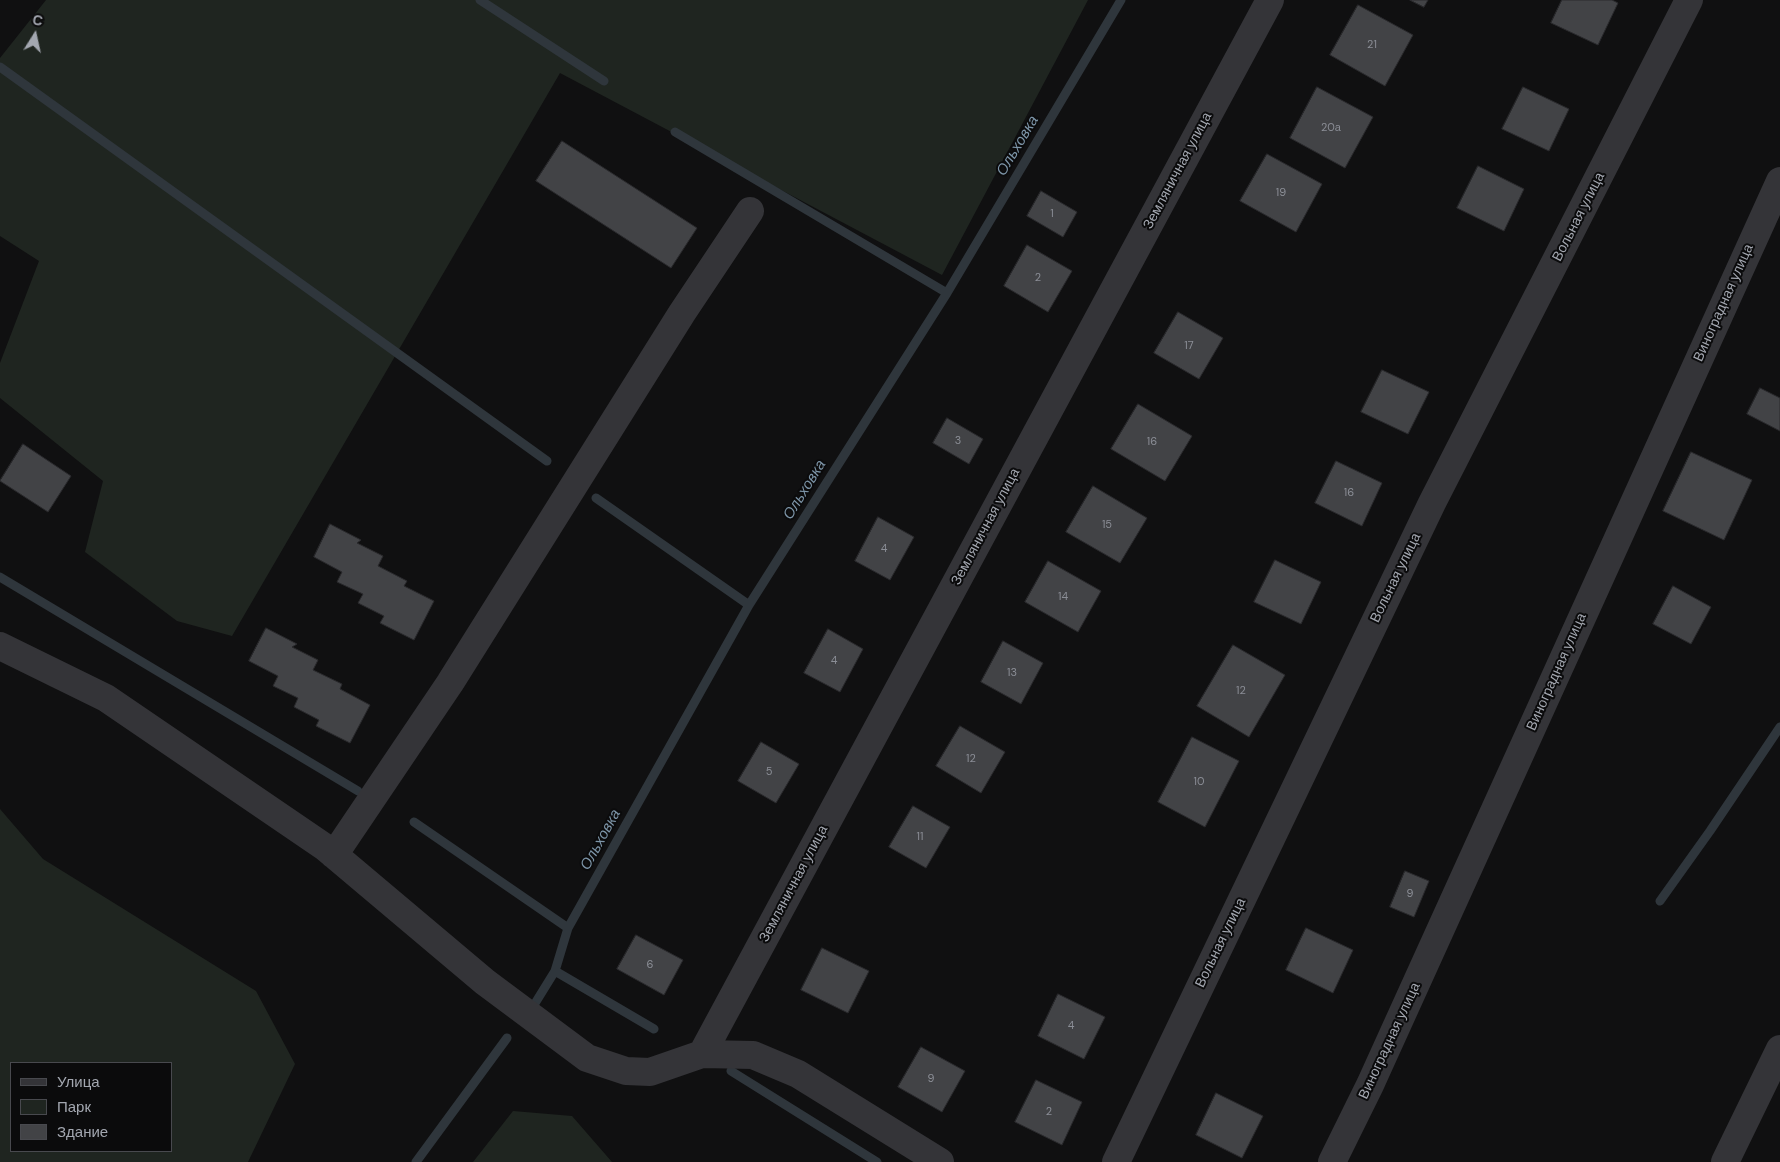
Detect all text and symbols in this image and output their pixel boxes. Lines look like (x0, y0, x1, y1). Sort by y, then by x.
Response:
north arrow (10, 10, 60, 60)
text: С (31, 10, 44, 30)
house number: 21 (1367, 38, 1377, 52)
street label: Земляничная улица (1140, 110, 1216, 232)
water label: Ольховка (993, 113, 1043, 179)
house number: 20а (1321, 121, 1341, 135)
street label: Вольная улица (1549, 170, 1609, 264)
house number: 19 (1276, 186, 1286, 200)
house number: 1 (1050, 207, 1054, 221)
street label: Виноградная улица (1691, 242, 1757, 364)
house number: 2 (1035, 271, 1041, 285)
house number: 17 (1184, 339, 1194, 353)
house number: 3 (955, 434, 961, 448)
house number: 16 (1147, 435, 1157, 449)
water label: Ольховка (780, 457, 830, 523)
street label: Земляничная улица (948, 466, 1024, 588)
house number: 16 (1344, 486, 1354, 500)
house number: 15 (1102, 518, 1112, 532)
street label: Вольная улица (1367, 530, 1425, 626)
house number: 4 (881, 542, 887, 556)
house number: 14 (1058, 590, 1068, 604)
street label: Виноградная улица (1524, 611, 1590, 733)
house number: 4 (831, 654, 837, 668)
house number: 13 (1007, 666, 1017, 680)
house number: 12 (1236, 684, 1246, 698)
house number: 12 (966, 752, 976, 766)
house number: 5 (766, 765, 772, 779)
house number: 10 (1194, 775, 1204, 789)
water label: Ольховка (577, 806, 625, 874)
street label: Земляничная улица (756, 823, 832, 945)
house number: 11 (917, 830, 923, 844)
house number: 9 (1407, 887, 1413, 901)
street label: Вольная улица (1192, 895, 1250, 991)
house number: 6 (647, 958, 653, 972)
street label: Виноградная улица (1356, 980, 1424, 1102)
house number: 4 (1068, 1019, 1074, 1033)
legend (10, 1062, 172, 1152)
text: Улица (57, 1072, 100, 1092)
house number: 9 (928, 1072, 934, 1086)
text: Парк (57, 1097, 91, 1117)
house number: 2 (1046, 1105, 1052, 1119)
text: Здание (57, 1122, 108, 1142)

